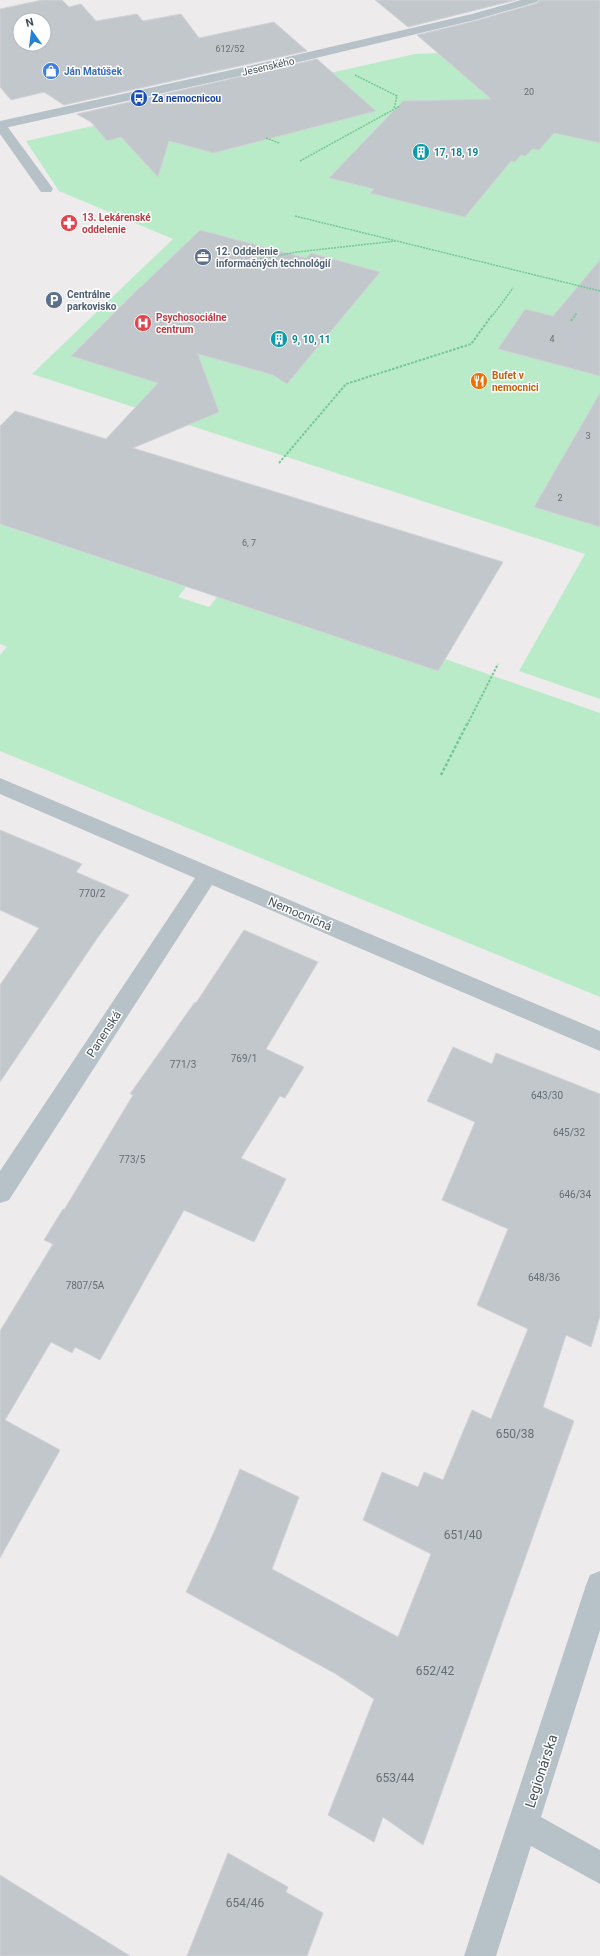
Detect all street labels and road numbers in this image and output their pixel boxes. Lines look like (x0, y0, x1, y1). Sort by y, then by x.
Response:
street label: Jesenského (241, 55, 296, 78)
street label: Nemocničná (266, 894, 334, 934)
street label: Panenská (84, 1008, 124, 1060)
street label: Legionárska (522, 1732, 560, 1810)

